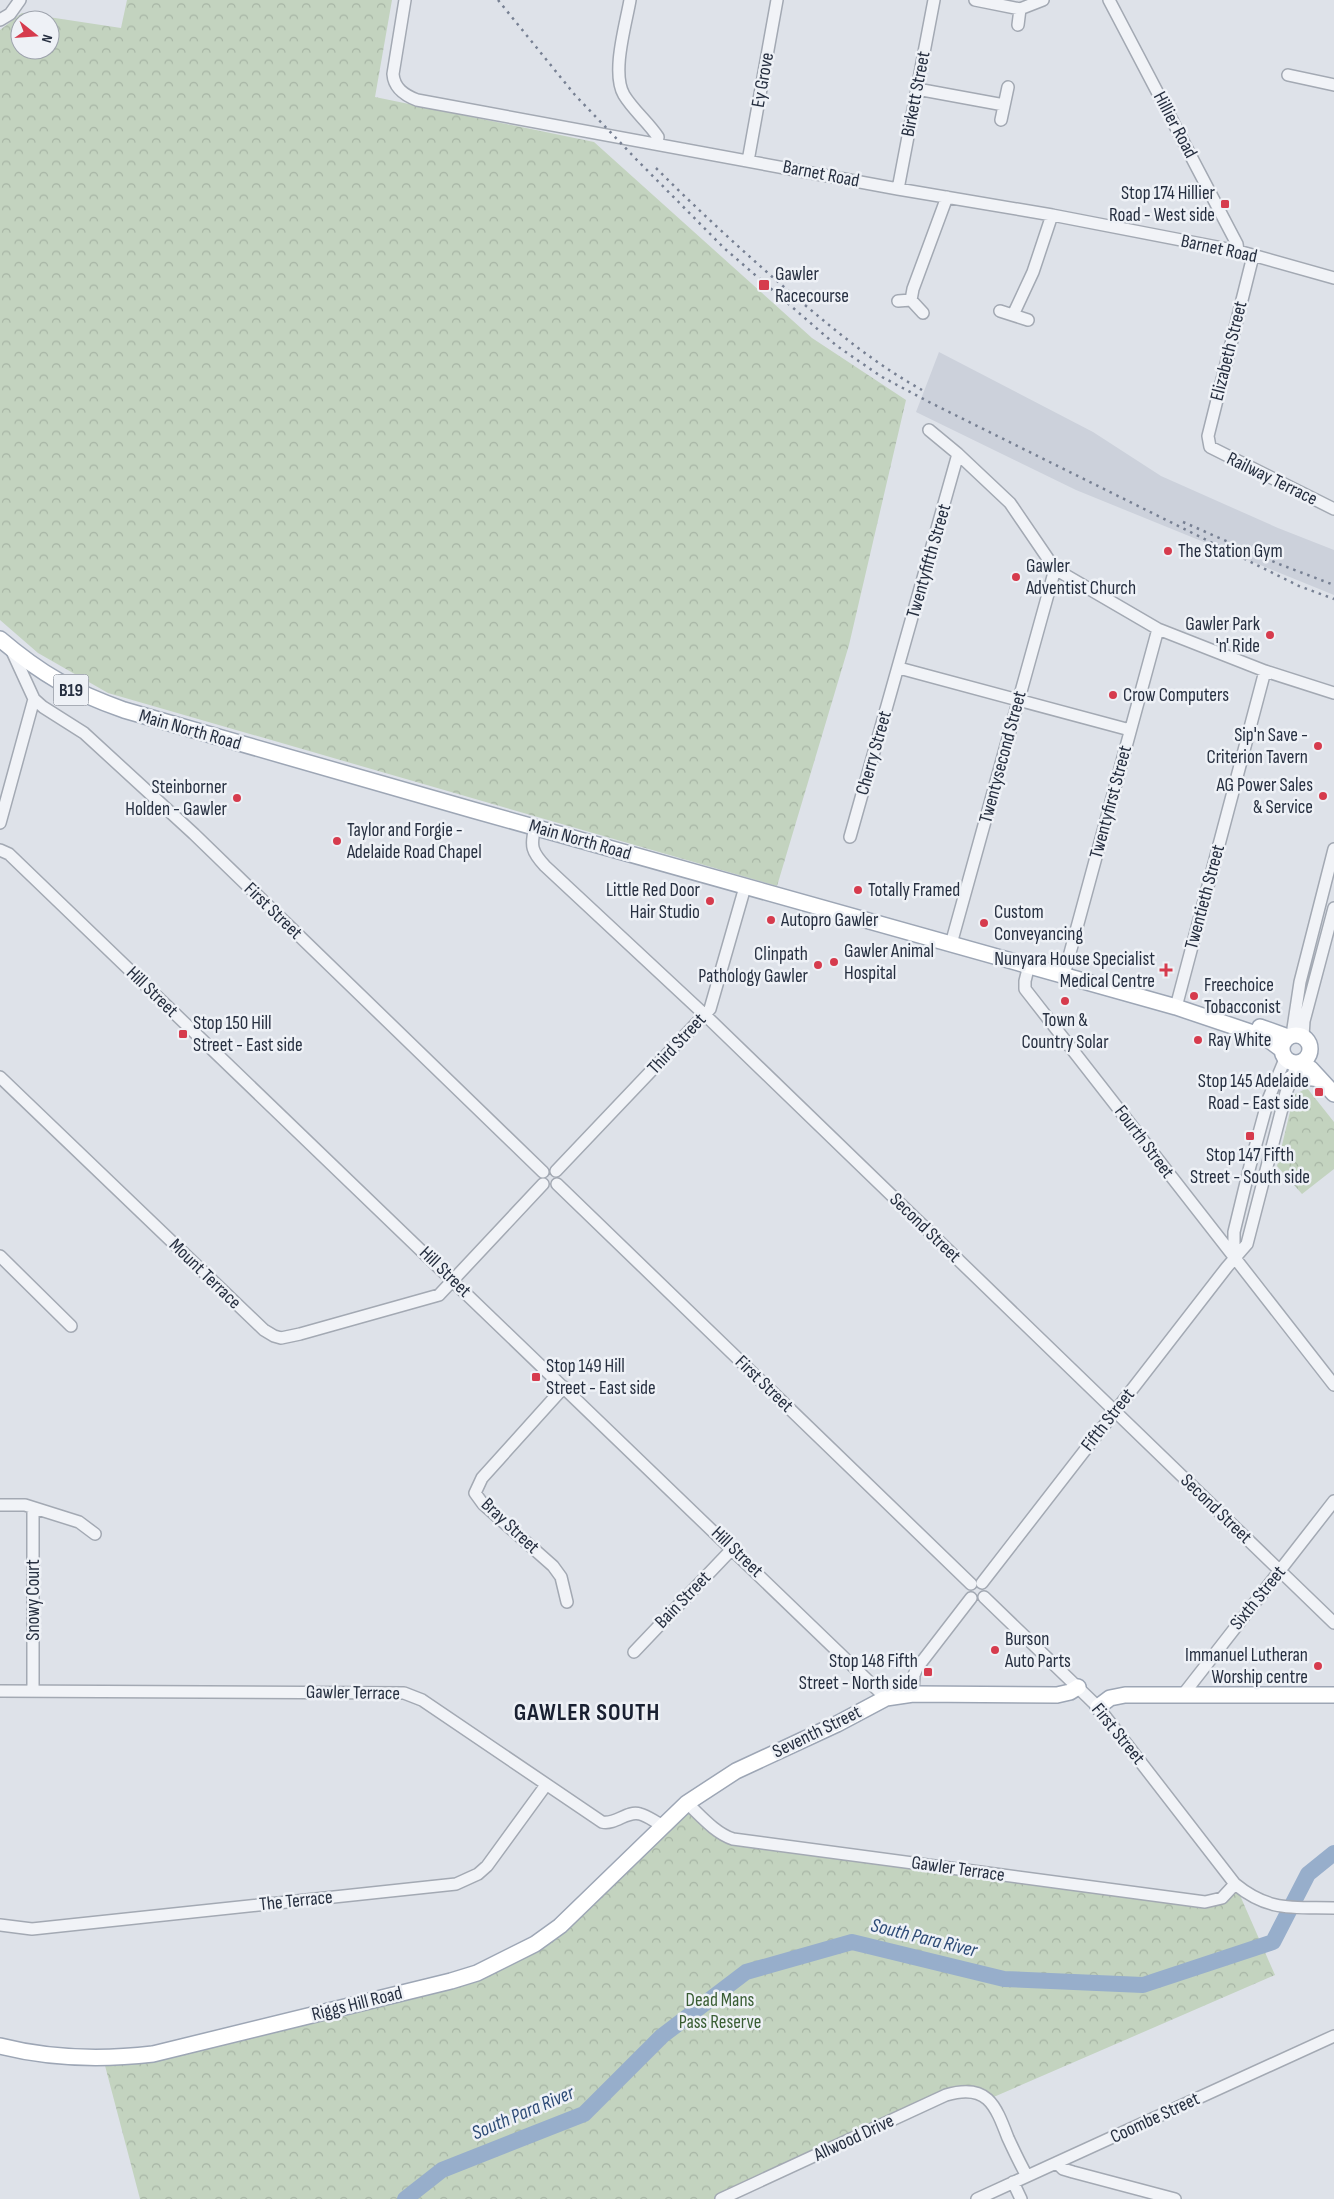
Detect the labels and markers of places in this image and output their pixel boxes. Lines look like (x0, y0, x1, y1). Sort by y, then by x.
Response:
place label: Stop 174 Hillier Road - West side (1109, 182, 1216, 227)
marker: Stop 174 Hillier Road - West side (1219, 198, 1231, 210)
place label: Gawler Racecourse (775, 263, 849, 308)
marker: Gawler Racecourse (757, 278, 771, 292)
place label: The Station Gym (1178, 540, 1283, 563)
marker: The Station Gym (1162, 545, 1174, 557)
place label: Gawler Adventist Church (1025, 555, 1136, 600)
marker: Gawler Adventist Church (1010, 571, 1022, 583)
place label: Gawler Park 'n' Ride (1185, 613, 1261, 658)
marker: Gawler Park 'n' Ride (1264, 629, 1276, 641)
place label: Crow Computers (1123, 684, 1229, 707)
marker: Crow Computers (1107, 689, 1119, 701)
place label: Sip'n Save - Criterion Tavern (1207, 724, 1308, 769)
marker: Sip'n Save - Criterion Tavern (1312, 740, 1324, 752)
place label: AG Power Sales & Service (1216, 774, 1313, 819)
place label: Steinborner Holden - Gawler (125, 776, 228, 821)
marker: AG Power Sales & Service (1317, 790, 1329, 802)
marker: Steinborner Holden - Gawler (231, 792, 243, 804)
place label: Taylor and Forgie - Adelaide Road Chapel (346, 819, 482, 864)
marker: Taylor and Forgie - Adelaide Road Chapel (331, 835, 343, 847)
place label: Little Red Door Hair Studio (606, 879, 701, 924)
place label: Totally Framed (868, 879, 960, 902)
marker: Totally Framed (852, 884, 864, 896)
marker: Little Red Door Hair Studio (704, 895, 716, 907)
place label: Custom Conveyancing (994, 901, 1083, 946)
place label: Autopro Gawler (780, 909, 879, 932)
marker: Autopro Gawler (765, 914, 777, 926)
marker: Custom Conveyancing (978, 917, 990, 929)
place label: Gawler Animal Hospital (844, 940, 934, 985)
place label: Clinpath Pathology Gawler (698, 943, 809, 988)
place label: Nunyara House Specialist Medical Centre (994, 948, 1155, 993)
marker: Gawler Animal Hospital (828, 956, 840, 968)
marker: Clinpath Pathology Gawler (812, 959, 824, 971)
marker: Nunyara House Specialist Medical Centre (1159, 963, 1173, 977)
place label: Freechoice Tobacconist (1204, 974, 1281, 1019)
marker: Freechoice Tobacconist (1188, 990, 1200, 1002)
marker: Town & Country Solar (1059, 995, 1071, 1007)
place label: Town & Country Solar (1021, 1009, 1109, 1054)
place label: Stop 150 Hill Street - East side (193, 1012, 303, 1057)
marker: Stop 150 Hill Street - East side (177, 1028, 189, 1040)
place label: Ray White (1208, 1029, 1271, 1052)
marker: Ray White (1192, 1034, 1204, 1046)
place label: Stop 145 Adelaide Road - East side (1198, 1070, 1309, 1115)
marker: Stop 145 Adelaide Road - East side (1313, 1086, 1325, 1098)
marker: Stop 147 Fifth Street - South side (1244, 1130, 1256, 1142)
place label: Stop 147 Fifth Street - South side (1190, 1144, 1310, 1189)
place label: Stop 149 Hill Street - East side (546, 1355, 656, 1400)
marker: Stop 149 Hill Street - East side (530, 1371, 542, 1383)
place label: Burson Auto Parts (1004, 1628, 1071, 1673)
marker: Burson Auto Parts (989, 1644, 1001, 1656)
place label: Immanuel Lutheran Worship centre (1185, 1644, 1308, 1689)
place label: Stop 148 Fifth Street - North side (799, 1650, 918, 1695)
marker: Immanuel Lutheran Worship centre (1312, 1660, 1324, 1672)
marker: Stop 148 Fifth Street - North side (922, 1666, 934, 1678)

